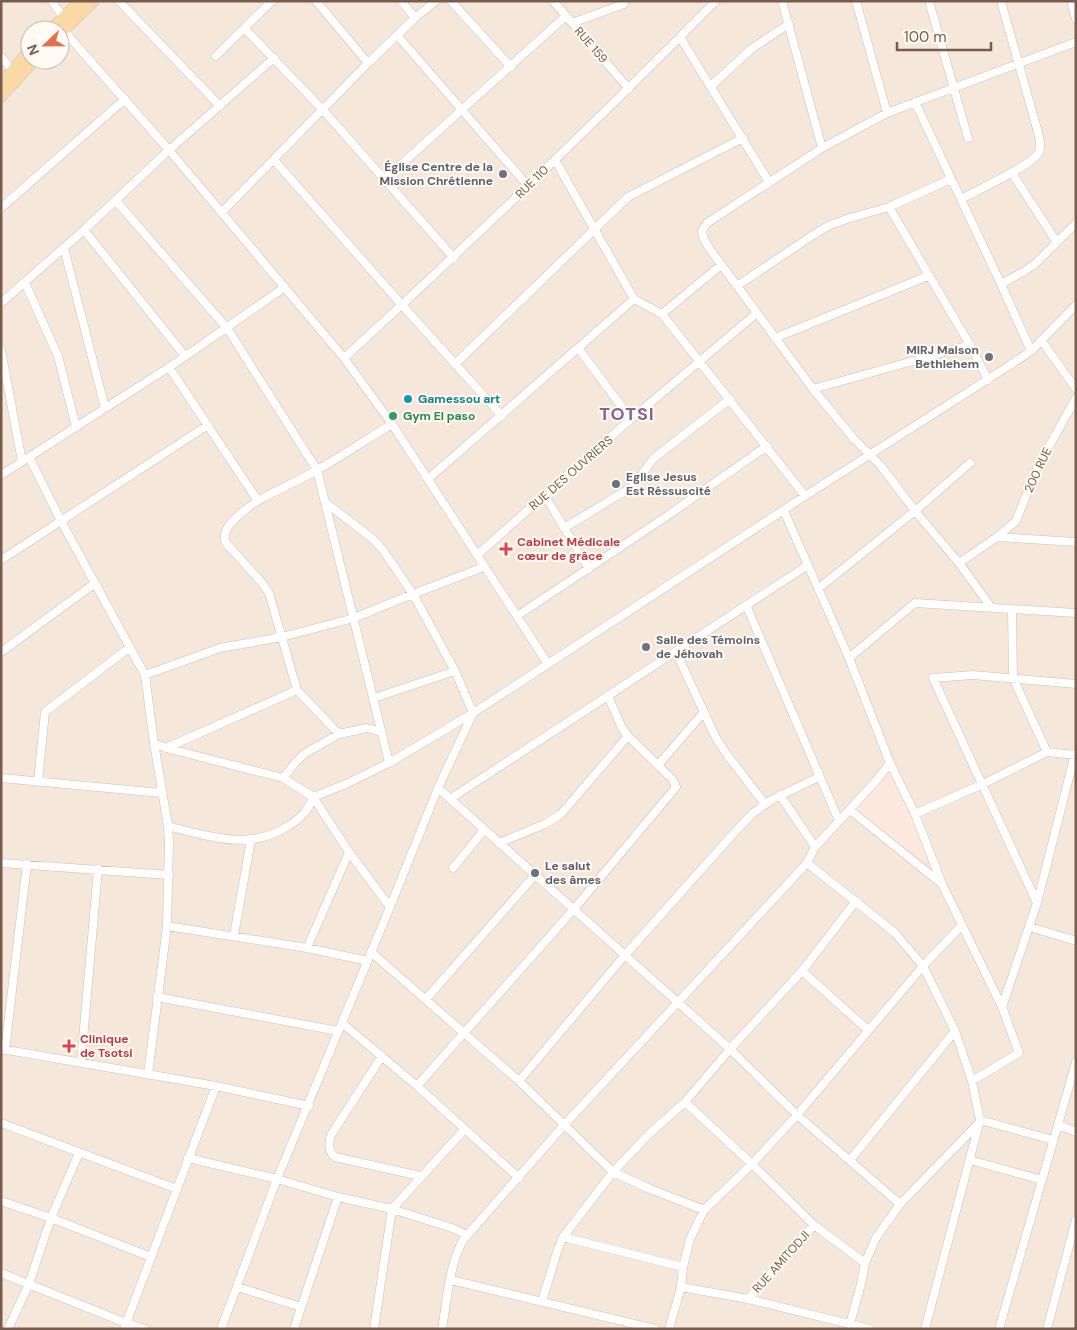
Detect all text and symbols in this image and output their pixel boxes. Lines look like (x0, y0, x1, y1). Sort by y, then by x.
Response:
north arrow (20, 20, 70, 70)
scale bar (897, 20, 991, 52)
street label: RUE 159 (571, 23, 611, 67)
text: 100 m (904, 27, 947, 47)
text: N (23, 42, 43, 58)
place label: Église Centre de la Mission Chrétienne (380, 159, 493, 189)
street label: RUE 110 (512, 162, 552, 202)
marker: Église Centre de la Mission Chrétienne (497, 168, 509, 180)
place label: MIRJ Maison Bethlehem (906, 342, 979, 372)
marker: MIRJ Maison Bethlehem (983, 351, 995, 363)
place label: Gamessou art (418, 391, 500, 407)
marker: Gamessou art (402, 393, 414, 405)
district label: TOTSI (599, 402, 655, 426)
place label: Gym El paso (403, 408, 475, 424)
marker: Gym El paso (387, 410, 399, 422)
street label: RUE DES OUVRIERS (526, 432, 616, 514)
street label: 200 RUE (1021, 445, 1056, 495)
place label: Eglise Jesus Est Réssuscité (626, 469, 711, 499)
marker: Eglise Jesus Est Réssuscité (610, 478, 622, 490)
place label: Cabinet Médicale cœur de grâce (517, 534, 620, 564)
marker: Cabinet Médicale cœur de grâce (499, 542, 513, 556)
place label: Salle des Témoins de Jéhovah (656, 632, 760, 662)
marker: Salle des Témoins de Jéhovah (640, 641, 652, 653)
place label: Le salut des âmes (545, 858, 601, 888)
marker: Le salut des âmes (529, 867, 541, 879)
place label: Clinique de Tsotsi (80, 1031, 133, 1061)
marker: Clinique de Tsotsi (62, 1039, 76, 1053)
street label: RUE AMITODJI (749, 1227, 813, 1297)

